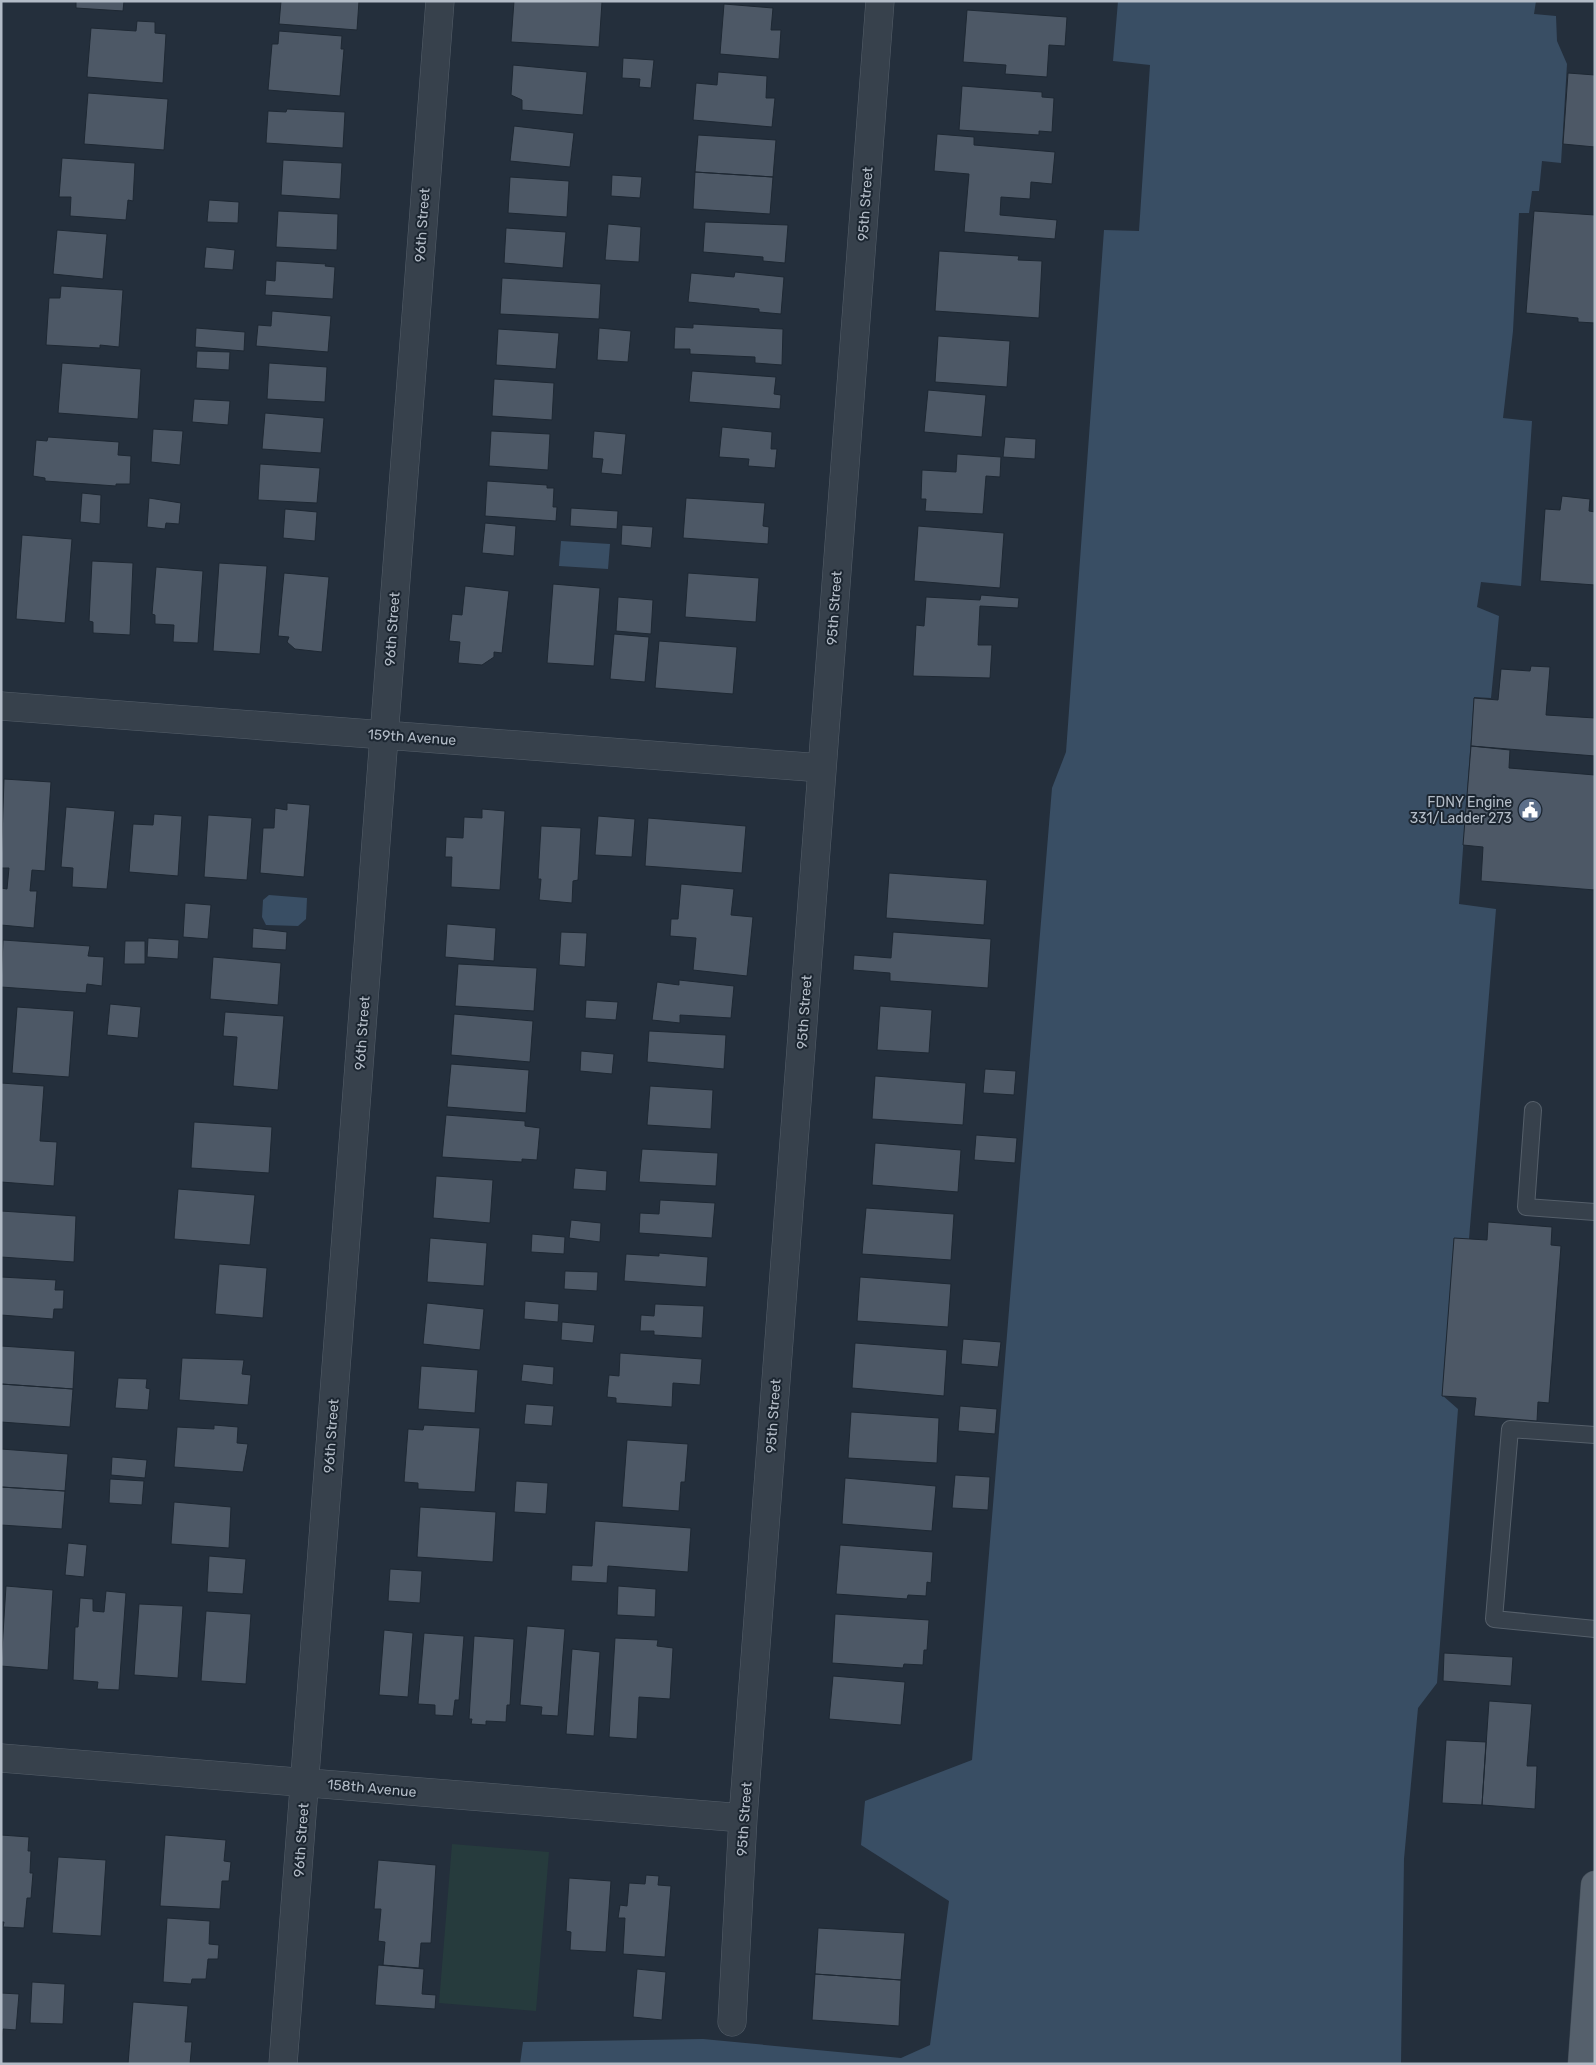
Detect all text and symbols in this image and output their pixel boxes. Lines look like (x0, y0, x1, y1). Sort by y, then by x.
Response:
street label: 95th Street (854, 166, 877, 242)
street label: 96th Street (411, 187, 434, 263)
street label: 95th Street (823, 570, 846, 646)
street label: 96th Street (381, 591, 404, 667)
street label: 159th Avenue (367, 726, 457, 749)
place label: FDNY Engine 331/Ladder 273 (1410, 794, 1512, 827)
public building icon: FDNY Engine 331/Ladder 273 (1517, 797, 1543, 823)
street label: 95th Street (793, 974, 816, 1050)
street label: 96th Street (351, 995, 374, 1071)
street label: 95th Street (762, 1378, 785, 1454)
street label: 96th Street (320, 1398, 343, 1474)
street label: 158th Avenue (327, 1776, 417, 1801)
street label: 95th Street (733, 1781, 756, 1857)
street label: 96th Street (290, 1802, 313, 1878)

